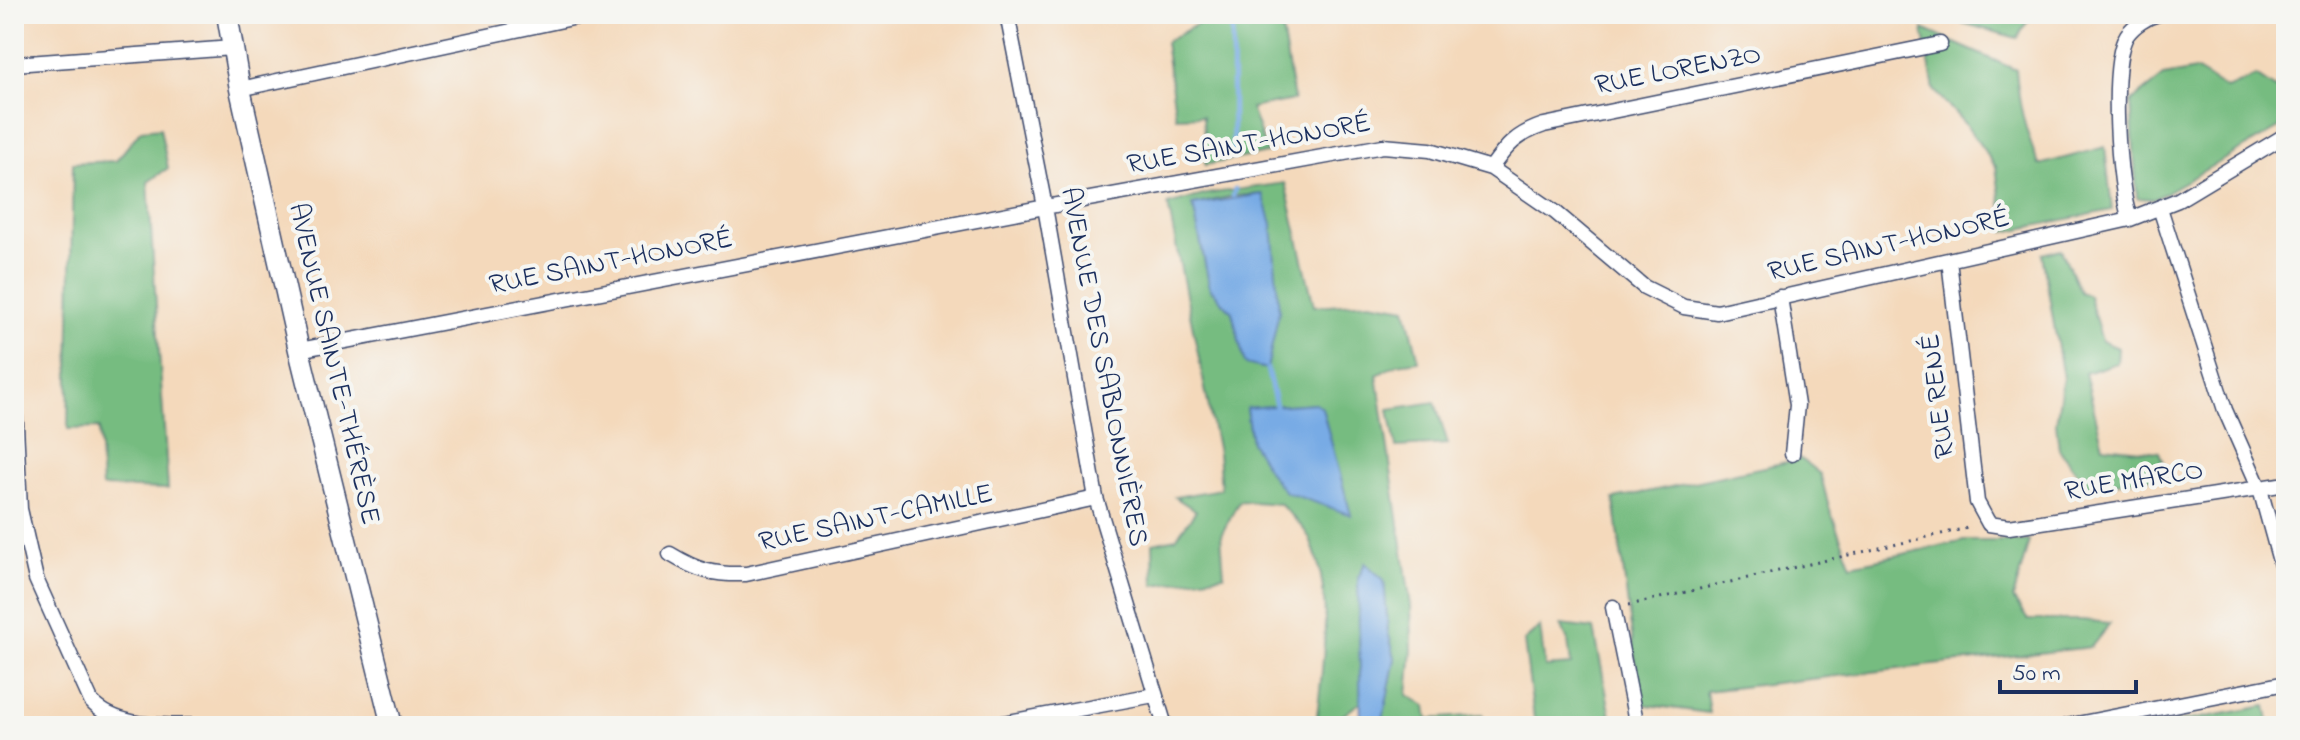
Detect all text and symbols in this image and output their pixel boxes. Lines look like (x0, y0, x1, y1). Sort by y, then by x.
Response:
street label: RUE LORENZO (1591, 35, 1765, 107)
street label: RUE SAINT-HONORÉ (1124, 103, 1374, 187)
street label: AVENUE DES SABLONNIÈRES (1048, 184, 1158, 550)
street label: RUE SAINT-HONORÉ (1764, 198, 2014, 294)
street label: AVENUE SAINTE-THÉRÈSE (276, 199, 390, 529)
street label: RUE SAINT-HONORÉ (486, 219, 736, 307)
street label: RUE RENÉ (1911, 331, 1967, 461)
street label: RUE MARCO (2062, 451, 2206, 513)
street label: RUE SAINT-CAMILLE (755, 474, 997, 564)
scale bar (2000, 644, 2136, 694)
text: 50 m (2012, 657, 2061, 692)

